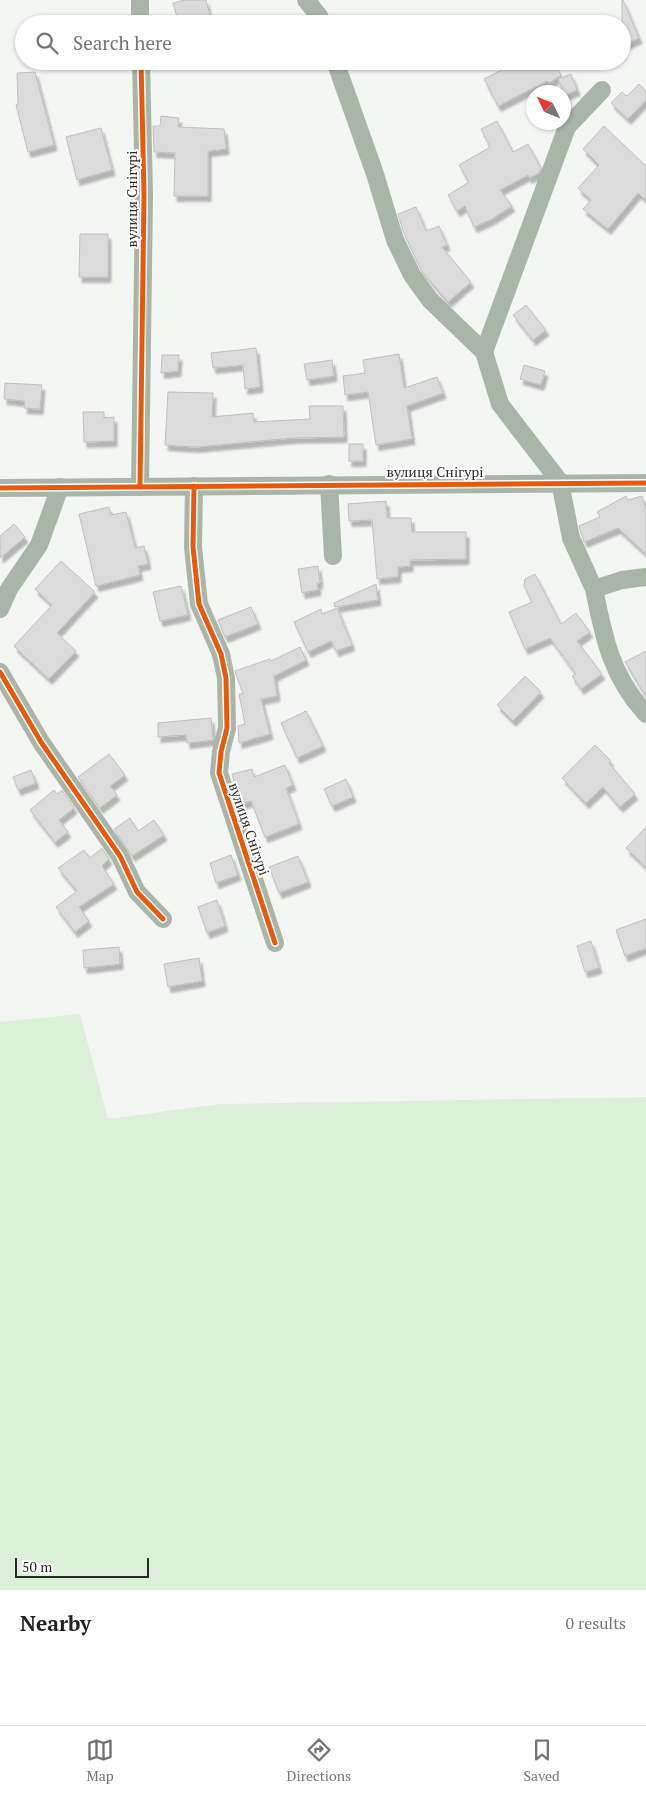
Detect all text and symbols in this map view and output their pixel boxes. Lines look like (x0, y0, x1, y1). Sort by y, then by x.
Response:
search box (15, 15, 631, 70)
icon: search (33, 29, 61, 57)
text: Search here (73, 30, 172, 55)
north arrow (526, 85, 571, 130)
street label: вулиця Снігурі (122, 151, 141, 247)
street label: вулиця Снігурі (387, 462, 483, 481)
street label: вулиця Снігурі (225, 780, 274, 878)
scale bar (15, 1555, 149, 1578)
text: 50 m (22, 1557, 52, 1576)
text: Nearby (20, 1609, 91, 1637)
text: 0 results (566, 1612, 626, 1634)
tab: Map (86, 1736, 114, 1785)
tab: Directions (287, 1736, 351, 1785)
tab: Saved (524, 1736, 560, 1785)

